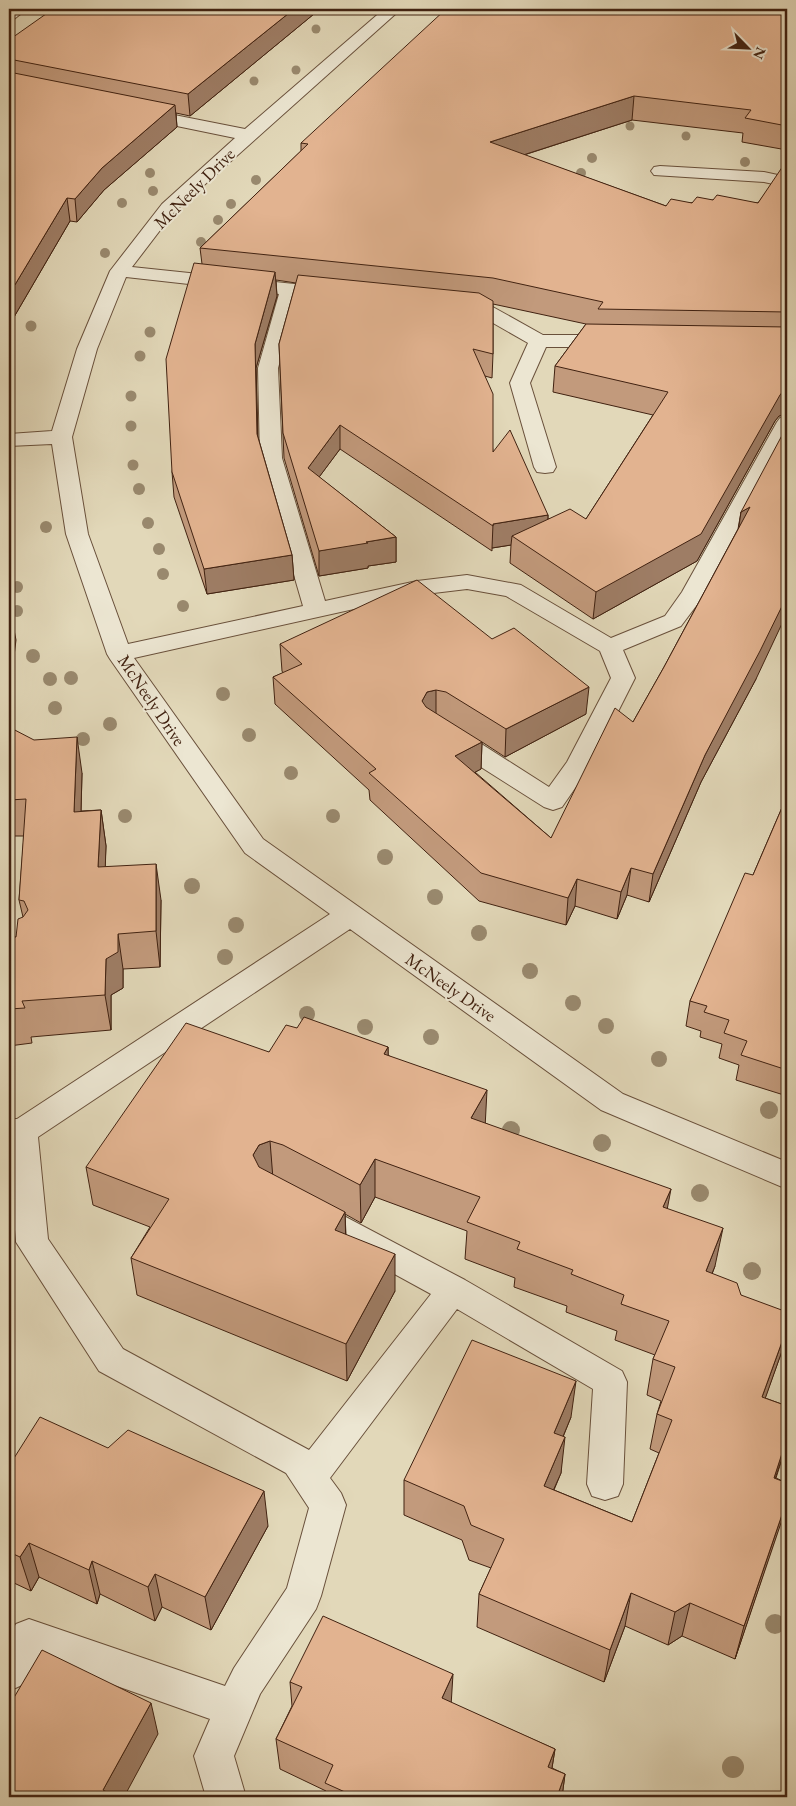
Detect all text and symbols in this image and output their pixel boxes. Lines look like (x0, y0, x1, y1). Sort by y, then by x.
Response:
north arrow (724, 22, 774, 72)
text: N (749, 44, 770, 63)
street label: McNeely Drive (149, 143, 239, 233)
street label: McNeely Drive (113, 650, 191, 750)
street label: McNeely Drive (401, 947, 501, 1027)

